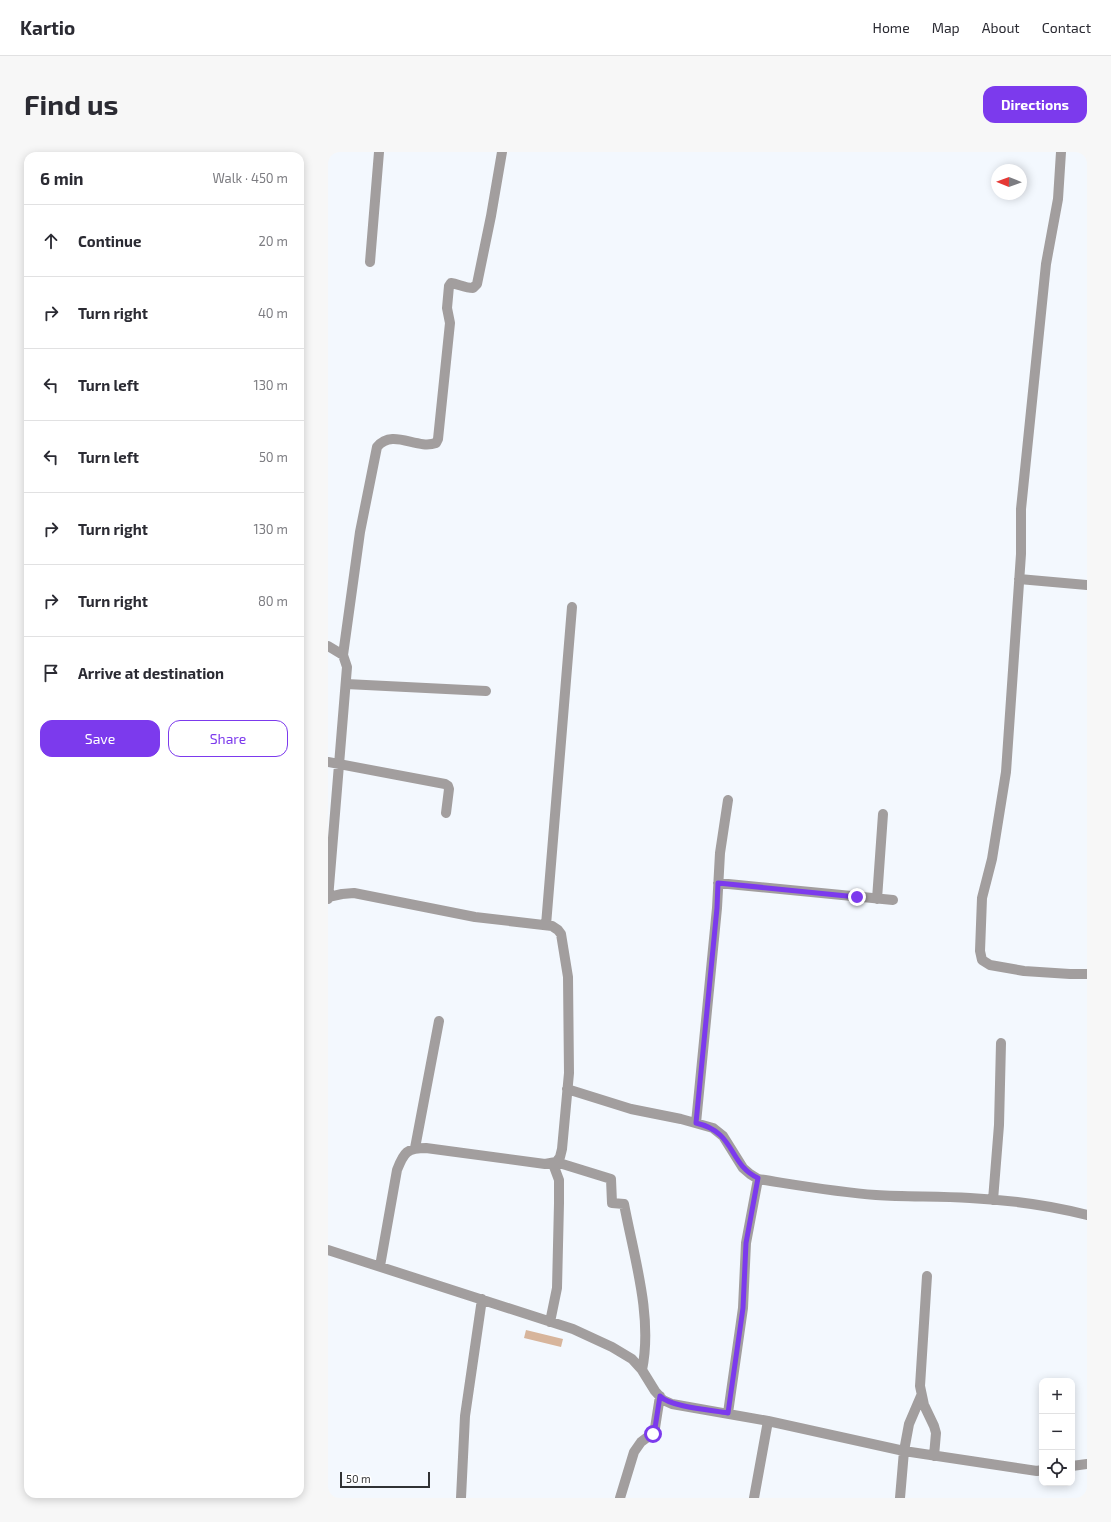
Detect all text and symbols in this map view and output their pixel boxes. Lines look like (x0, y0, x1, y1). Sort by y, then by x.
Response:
text: Kartio (20, 16, 75, 39)
text: Home (873, 19, 910, 36)
text: Map (932, 19, 960, 36)
text: About (982, 19, 1020, 36)
text: Contact (1042, 19, 1091, 36)
button: Directions (983, 86, 1087, 123)
text: Find us (24, 87, 118, 121)
north arrow (991, 164, 1027, 200)
text: 6 min (40, 168, 84, 188)
text: Walk · 450 m (212, 170, 288, 186)
icon: ahead (40, 230, 62, 252)
text: Continue (78, 232, 141, 250)
text: 20 m (259, 233, 288, 249)
icon: right (40, 302, 62, 324)
text: Turn right (78, 304, 148, 322)
text: 40 m (258, 305, 288, 321)
icon: left (40, 374, 62, 396)
text: Turn left (78, 376, 139, 394)
text: 130 m (253, 377, 288, 393)
icon: left (40, 446, 62, 468)
text: Turn left (78, 448, 139, 466)
text: 50 m (259, 449, 288, 465)
icon: right (40, 518, 62, 540)
text: Turn right (78, 520, 148, 538)
text: 130 m (253, 521, 288, 537)
icon: right (40, 590, 62, 612)
text: Turn right (78, 592, 148, 610)
text: 80 m (258, 593, 288, 609)
icon: arrive (40, 662, 62, 684)
text: Arrive at destination (78, 664, 224, 682)
button: Save (40, 720, 160, 757)
button: Share (168, 720, 288, 757)
route end (848, 888, 866, 906)
map controls (1039, 1378, 1075, 1486)
button: + (1039, 1378, 1075, 1414)
button: − (1039, 1414, 1075, 1450)
route start (644, 1425, 662, 1443)
button: locate (1039, 1450, 1075, 1486)
scale bar (340, 1470, 430, 1489)
text: 50 m (346, 1472, 371, 1485)

